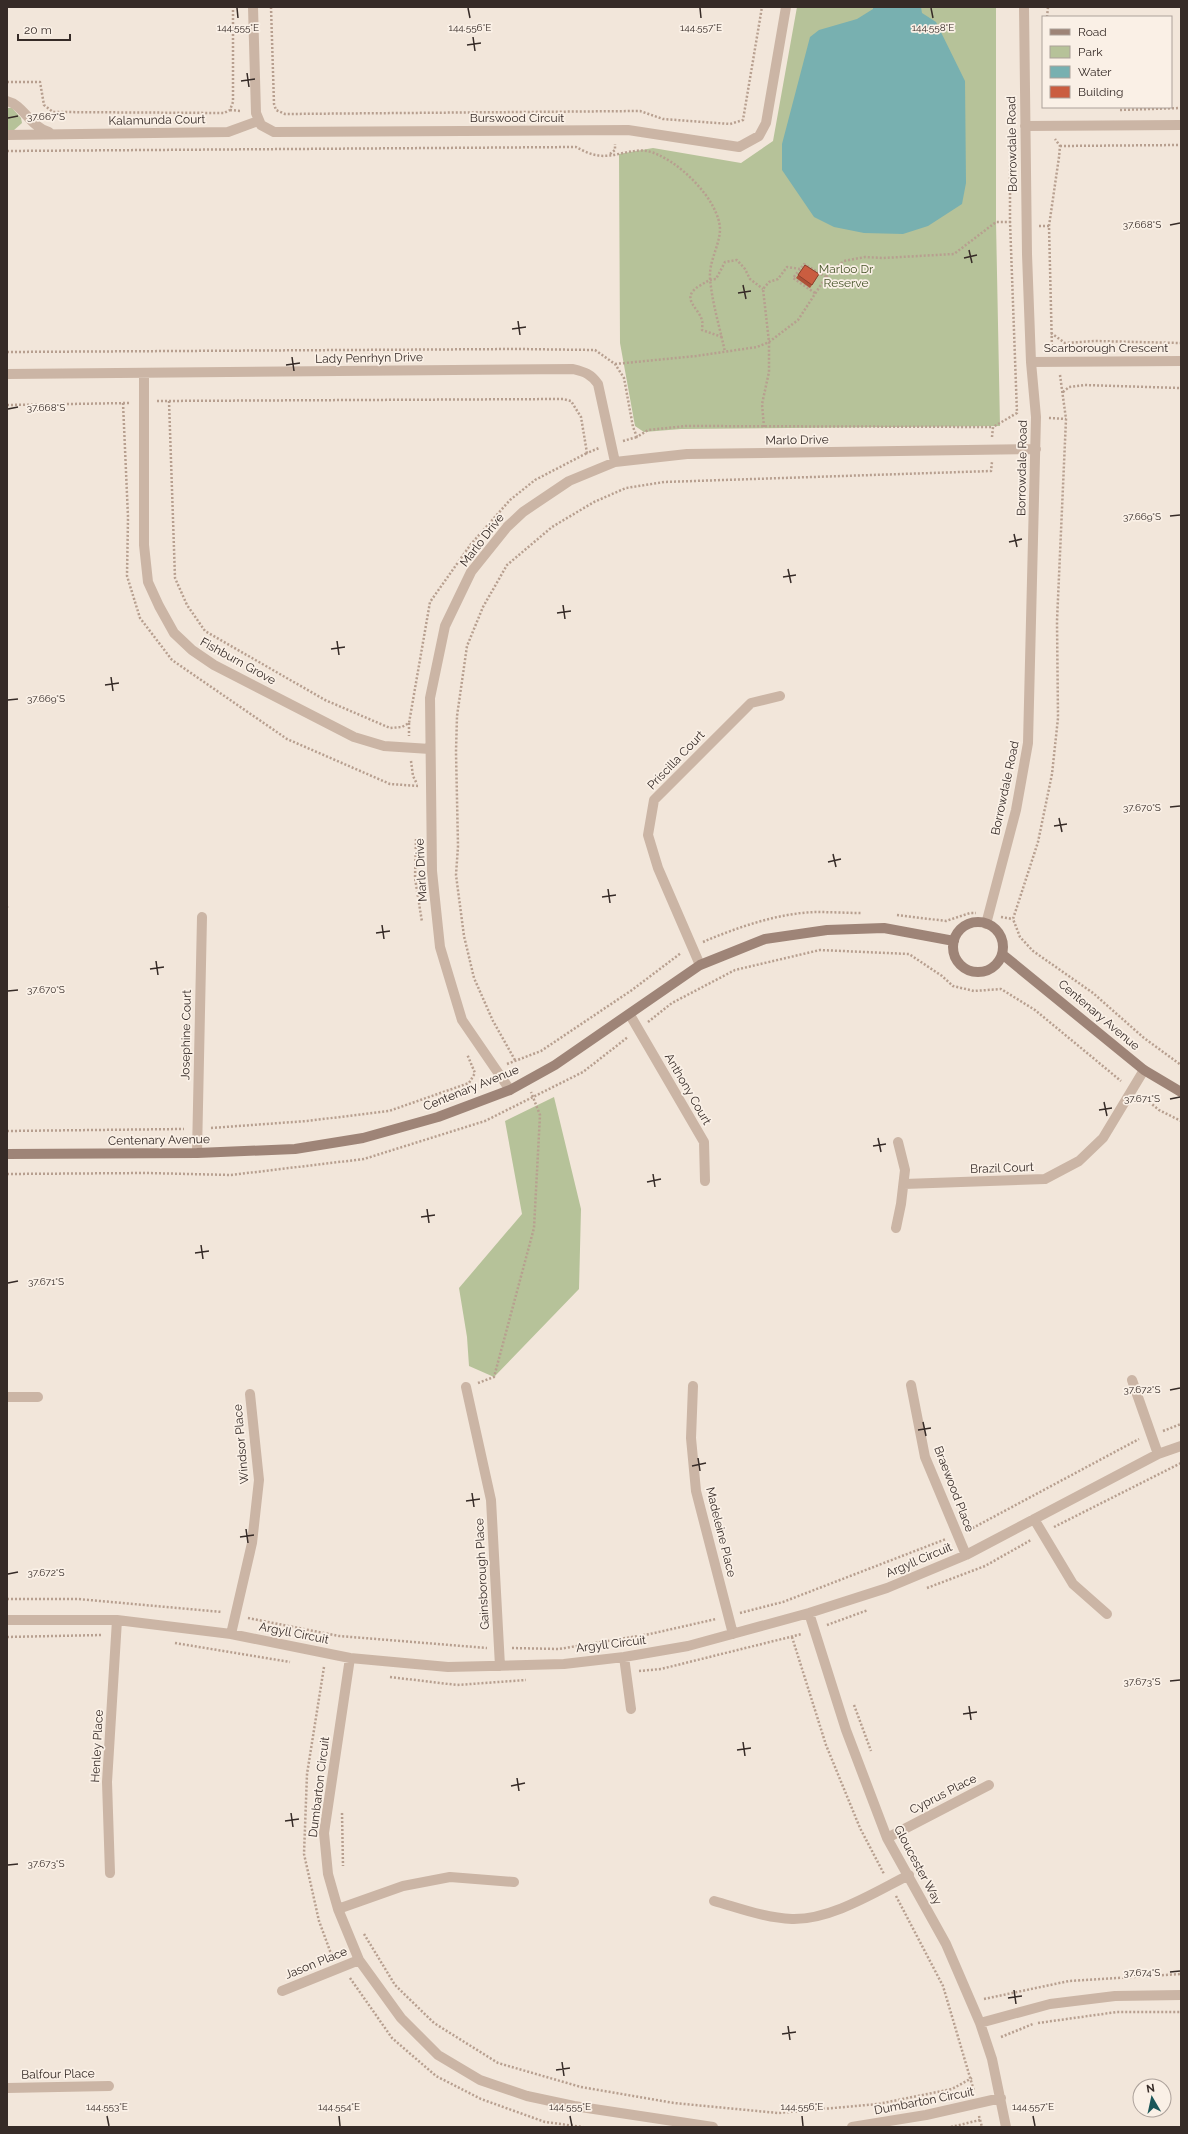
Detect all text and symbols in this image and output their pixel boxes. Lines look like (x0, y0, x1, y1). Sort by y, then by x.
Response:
scale bar (18, 16, 70, 42)
legend (1042, 16, 1172, 108)
text: 144.555°E (217, 22, 259, 33)
text: 144.556°E (449, 22, 491, 33)
text: 144.557°E (680, 22, 722, 33)
text: 144.558°E (912, 22, 954, 33)
text: 20 m (24, 23, 52, 37)
text: Road (1078, 25, 1107, 39)
text: Park (1078, 45, 1103, 59)
text: Water (1078, 65, 1112, 79)
text: Building (1078, 85, 1124, 99)
street label: Borrowdale Road (1004, 96, 1020, 192)
text: 37.667°S (27, 111, 65, 122)
street label: Burswood Circuit (470, 111, 564, 125)
street label: Kalamunda Court (108, 112, 206, 128)
text: 37.668°S (1123, 219, 1161, 230)
park label: Marloo Dr Reserve (819, 262, 874, 290)
street label: Scarborough Crescent (1044, 341, 1168, 355)
street label: Lady Penrhyn Drive (315, 350, 423, 366)
text: 37.668°S (27, 402, 65, 413)
street label: Borrowdale Road (1014, 420, 1030, 516)
street label: Marlo Drive (765, 432, 829, 448)
street label: Marlo Drive (457, 511, 507, 569)
text: 37.669°S (1123, 511, 1161, 522)
street label: Fishburn Grove (198, 635, 278, 687)
text: 37.669°S (27, 693, 65, 704)
street label: Priscilla Court (645, 728, 707, 792)
street label: Borrowdale Road (988, 740, 1022, 836)
text: 37.670°S (1123, 802, 1161, 813)
street label: Marlo Drive (412, 838, 430, 902)
street label: Centenary Avenue (1055, 977, 1143, 1053)
text: 37.670°S (27, 984, 65, 995)
street label: Josephine Court (178, 990, 194, 1080)
street label: Anthony Court (662, 1051, 714, 1127)
street label: Centenary Avenue (421, 1062, 521, 1114)
text: 37.671°S (1124, 1093, 1160, 1104)
street label: Centenary Avenue (108, 1132, 210, 1148)
street label: Brazil Court (970, 1160, 1034, 1176)
text: 37.671°S (28, 1276, 64, 1287)
text: 37.672°S (1123, 1384, 1161, 1395)
street label: Windsor Place (231, 1403, 251, 1485)
street label: Braewood Place (931, 1444, 977, 1534)
street label: Madeleine Place (703, 1485, 739, 1579)
street label: Gainsborough Place (472, 1518, 492, 1630)
street label: Argyll Circuit (884, 1540, 954, 1580)
text: 37.672°S (27, 1567, 65, 1578)
street label: Argyll Circuit (258, 1619, 330, 1647)
street label: Argyll Circuit (575, 1633, 647, 1655)
text: 37.673°S (1123, 1676, 1161, 1687)
street label: Henley Place (88, 1709, 106, 1783)
street label: Dumbarton Circuit (306, 1736, 332, 1838)
street label: Cyprus Place (907, 1771, 979, 1817)
street label: Gloucester Way (891, 1823, 945, 1907)
text: 37.673°S (27, 1858, 65, 1869)
street label: Jason Place (283, 1944, 349, 1982)
text: 37.674°S (1124, 1967, 1160, 1978)
street label: Balfour Place (21, 2066, 95, 2082)
north arrow (1132, 2078, 1172, 2118)
text: N (1145, 2082, 1156, 2096)
street label: Dumbarton Circuit (873, 2084, 975, 2118)
text: 144.553°E (86, 2101, 128, 2112)
text: 144.554°E (318, 2101, 360, 2112)
text: 144.555°E (549, 2101, 591, 2112)
text: 144.556°E (781, 2101, 823, 2112)
text: 144.557°E (1012, 2101, 1054, 2112)

